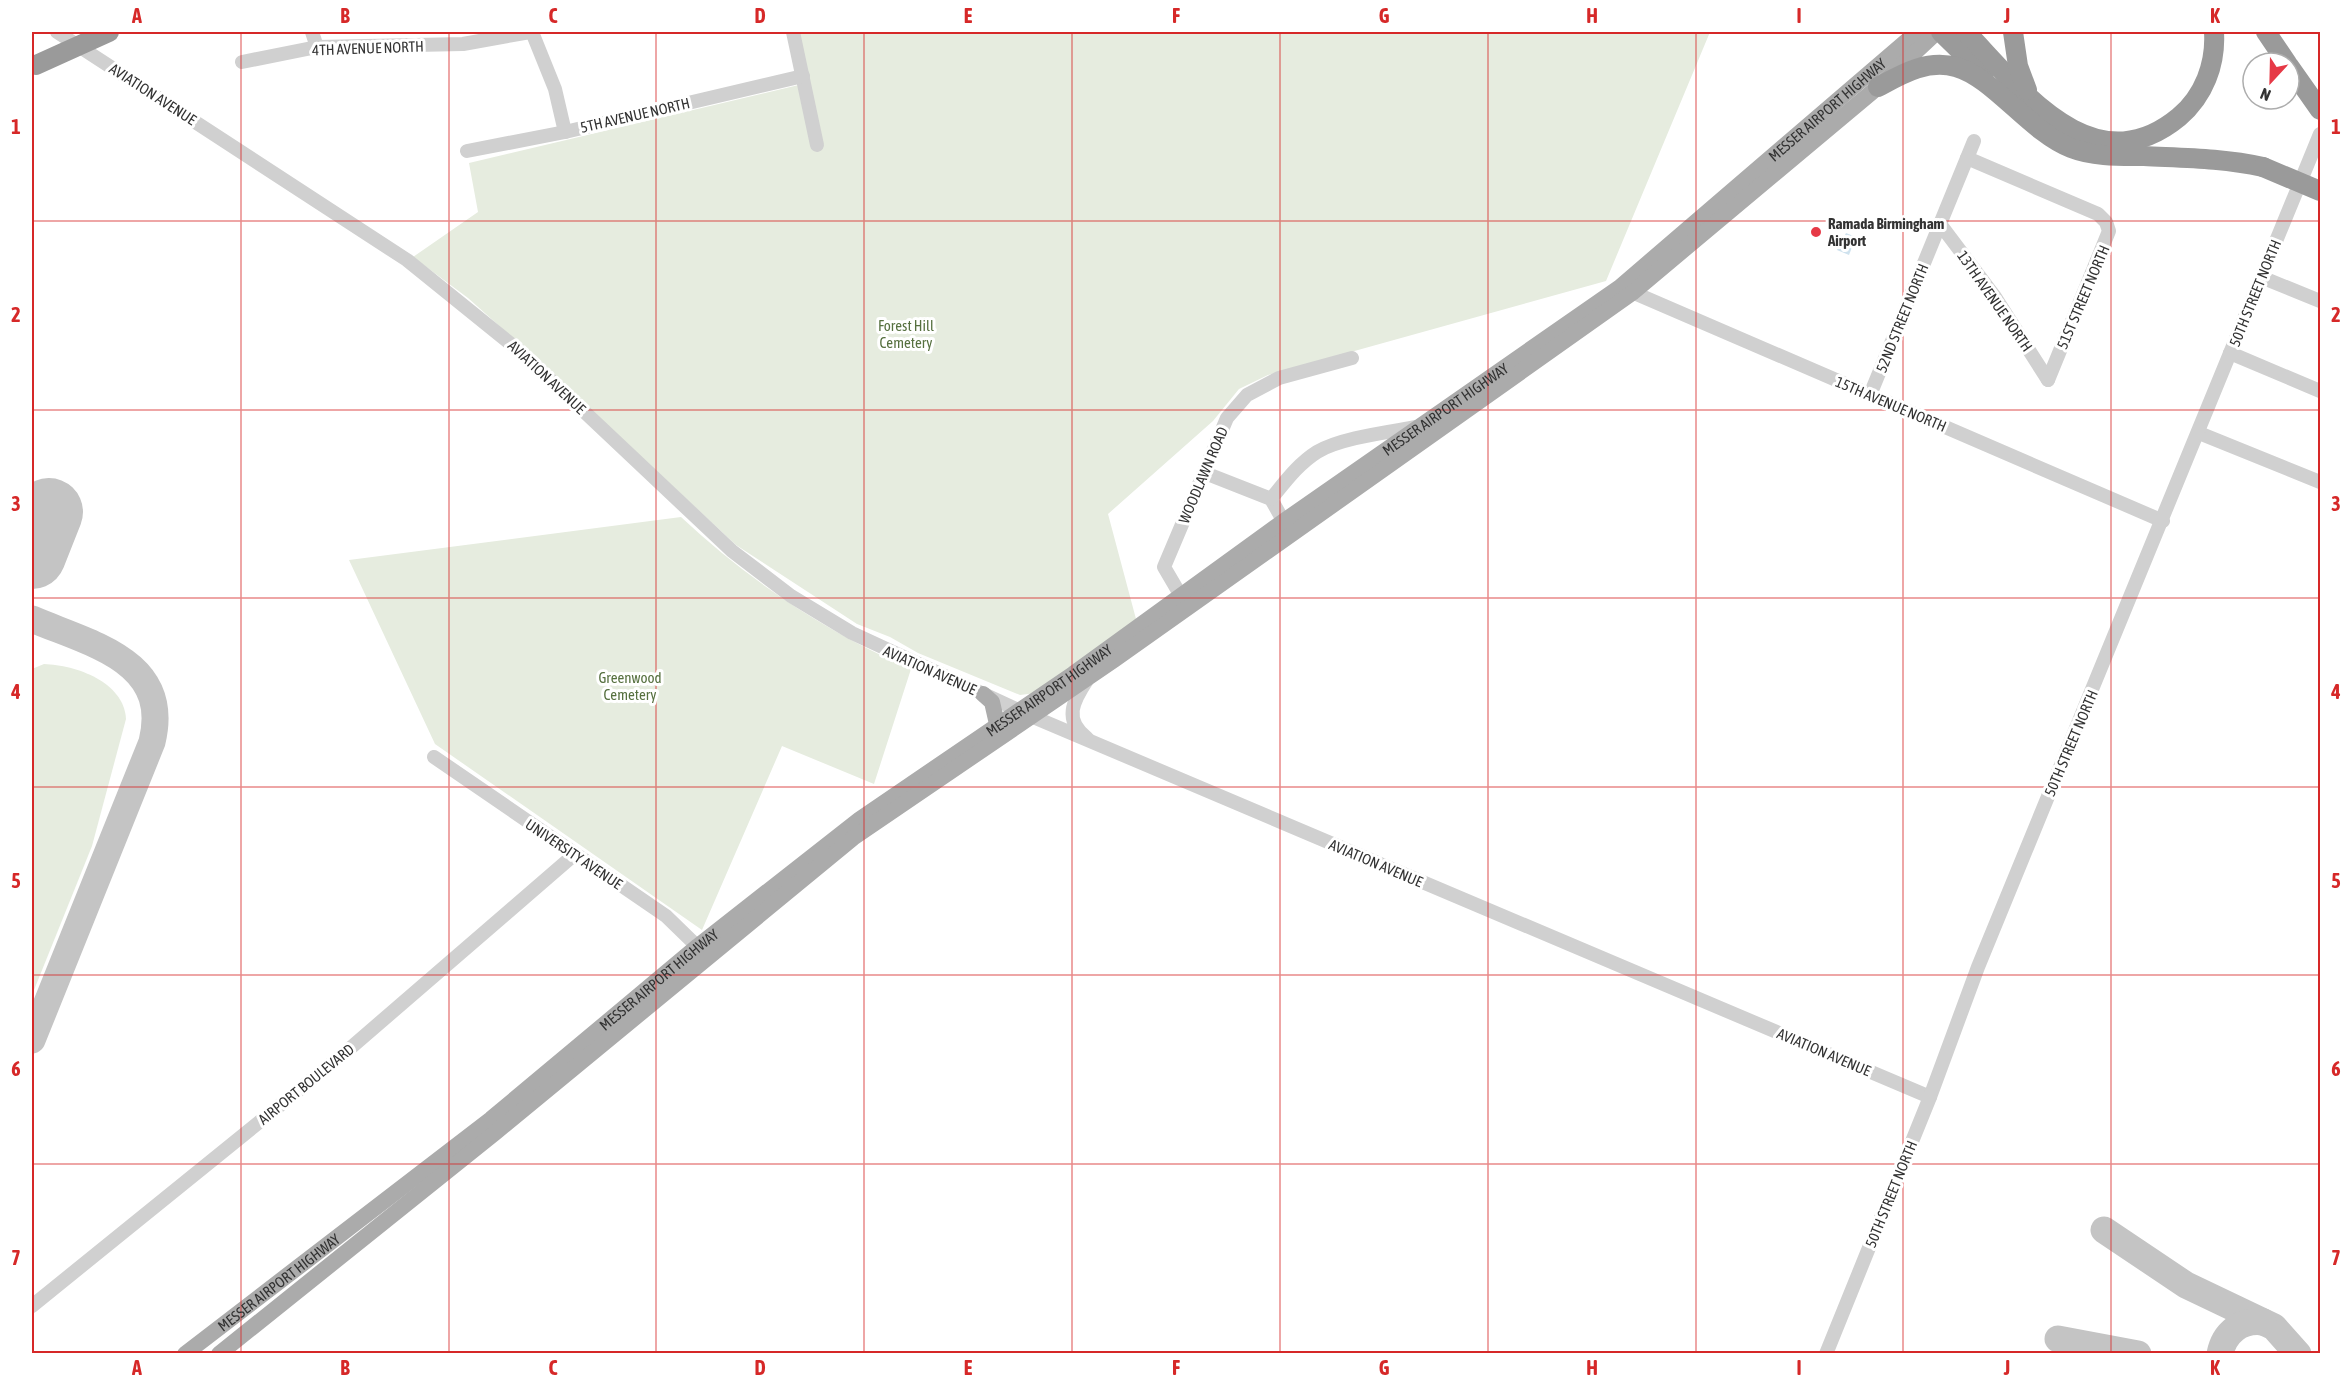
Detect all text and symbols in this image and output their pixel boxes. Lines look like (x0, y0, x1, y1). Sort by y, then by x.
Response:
text: A (131, 4, 142, 27)
text: B (340, 4, 350, 27)
text: C (549, 4, 558, 27)
text: D (754, 4, 766, 27)
text: E (964, 4, 973, 27)
text: F (1172, 4, 1180, 27)
text: G (1379, 4, 1390, 27)
text: H (1586, 4, 1598, 27)
text: I (1796, 4, 1802, 27)
text: J (2003, 4, 2010, 27)
text: K (2210, 4, 2220, 27)
street label: 4TH AVENUE NORTH (312, 38, 424, 58)
north arrow (2241, 51, 2301, 111)
street label: MESSER AIRPORT HIGHWAY (1765, 54, 1889, 164)
street label: AVIATION AVENUE (106, 60, 200, 129)
text: N (2258, 85, 2273, 105)
street label: 5TH AVENUE NORTH (579, 94, 691, 136)
text: 1 (11, 115, 21, 138)
text: 1 (2331, 115, 2341, 138)
place label: Ramada Birmingham Airport (1827, 215, 1945, 249)
marker: Ramada Birmingham Airport (1809, 225, 1823, 239)
street label: 50TH STREET NORTH (2226, 237, 2284, 349)
street label: 51ST STREET NORTH (2053, 242, 2113, 352)
street label: 13TH AVENUE NORTH (1954, 247, 2036, 355)
street label: 52ND STREET NORTH (1872, 261, 1932, 375)
text: 2 (11, 303, 21, 326)
text: 2 (2331, 303, 2341, 326)
park label: Forest Hill Cemetery (878, 317, 934, 351)
street label: AVIATION AVENUE (505, 337, 590, 418)
street label: MESSER AIRPORT HIGHWAY (1379, 359, 1511, 458)
street label: 15TH AVENUE NORTH (1833, 373, 1949, 435)
street label: WOODLAWN ROAD (1175, 424, 1231, 526)
text: 3 (11, 492, 21, 515)
text: 3 (2331, 492, 2341, 515)
street label: MESSER AIRPORT HIGHWAY (983, 640, 1115, 739)
street label: AVIATION AVENUE (881, 642, 980, 698)
park label: Greenwood Cemetery (598, 669, 662, 703)
text: 4 (10, 680, 21, 703)
text: 4 (2330, 680, 2341, 703)
street label: 50TH STREET NORTH (2041, 687, 2101, 799)
street label: UNIVERSITY AVENUE (522, 815, 626, 893)
street label: AVIATION AVENUE (1327, 836, 1426, 891)
text: 5 (11, 869, 21, 892)
text: 5 (2331, 869, 2341, 892)
street label: MESSER AIRPORT HIGHWAY (596, 925, 722, 1033)
street label: AVIATION AVENUE (1775, 1025, 1874, 1080)
street label: AIRPORT BOULEVARD (255, 1040, 357, 1128)
text: 6 (11, 1057, 21, 1080)
text: 6 (2331, 1057, 2341, 1080)
street label: 50TH STREET NORTH (1862, 1138, 1920, 1250)
street label: MESSER AIRPORT HIGHWAY (214, 1230, 343, 1334)
text: 7 (11, 1246, 21, 1269)
text: 7 (2331, 1246, 2341, 1269)
text: A (131, 1356, 142, 1379)
text: B (340, 1356, 350, 1379)
text: C (549, 1356, 558, 1379)
text: D (754, 1356, 766, 1379)
text: E (964, 1356, 973, 1379)
text: F (1172, 1356, 1180, 1379)
text: G (1379, 1356, 1390, 1379)
text: H (1586, 1356, 1598, 1379)
text: I (1796, 1356, 1802, 1379)
text: J (2003, 1356, 2010, 1379)
text: K (2210, 1356, 2220, 1379)

